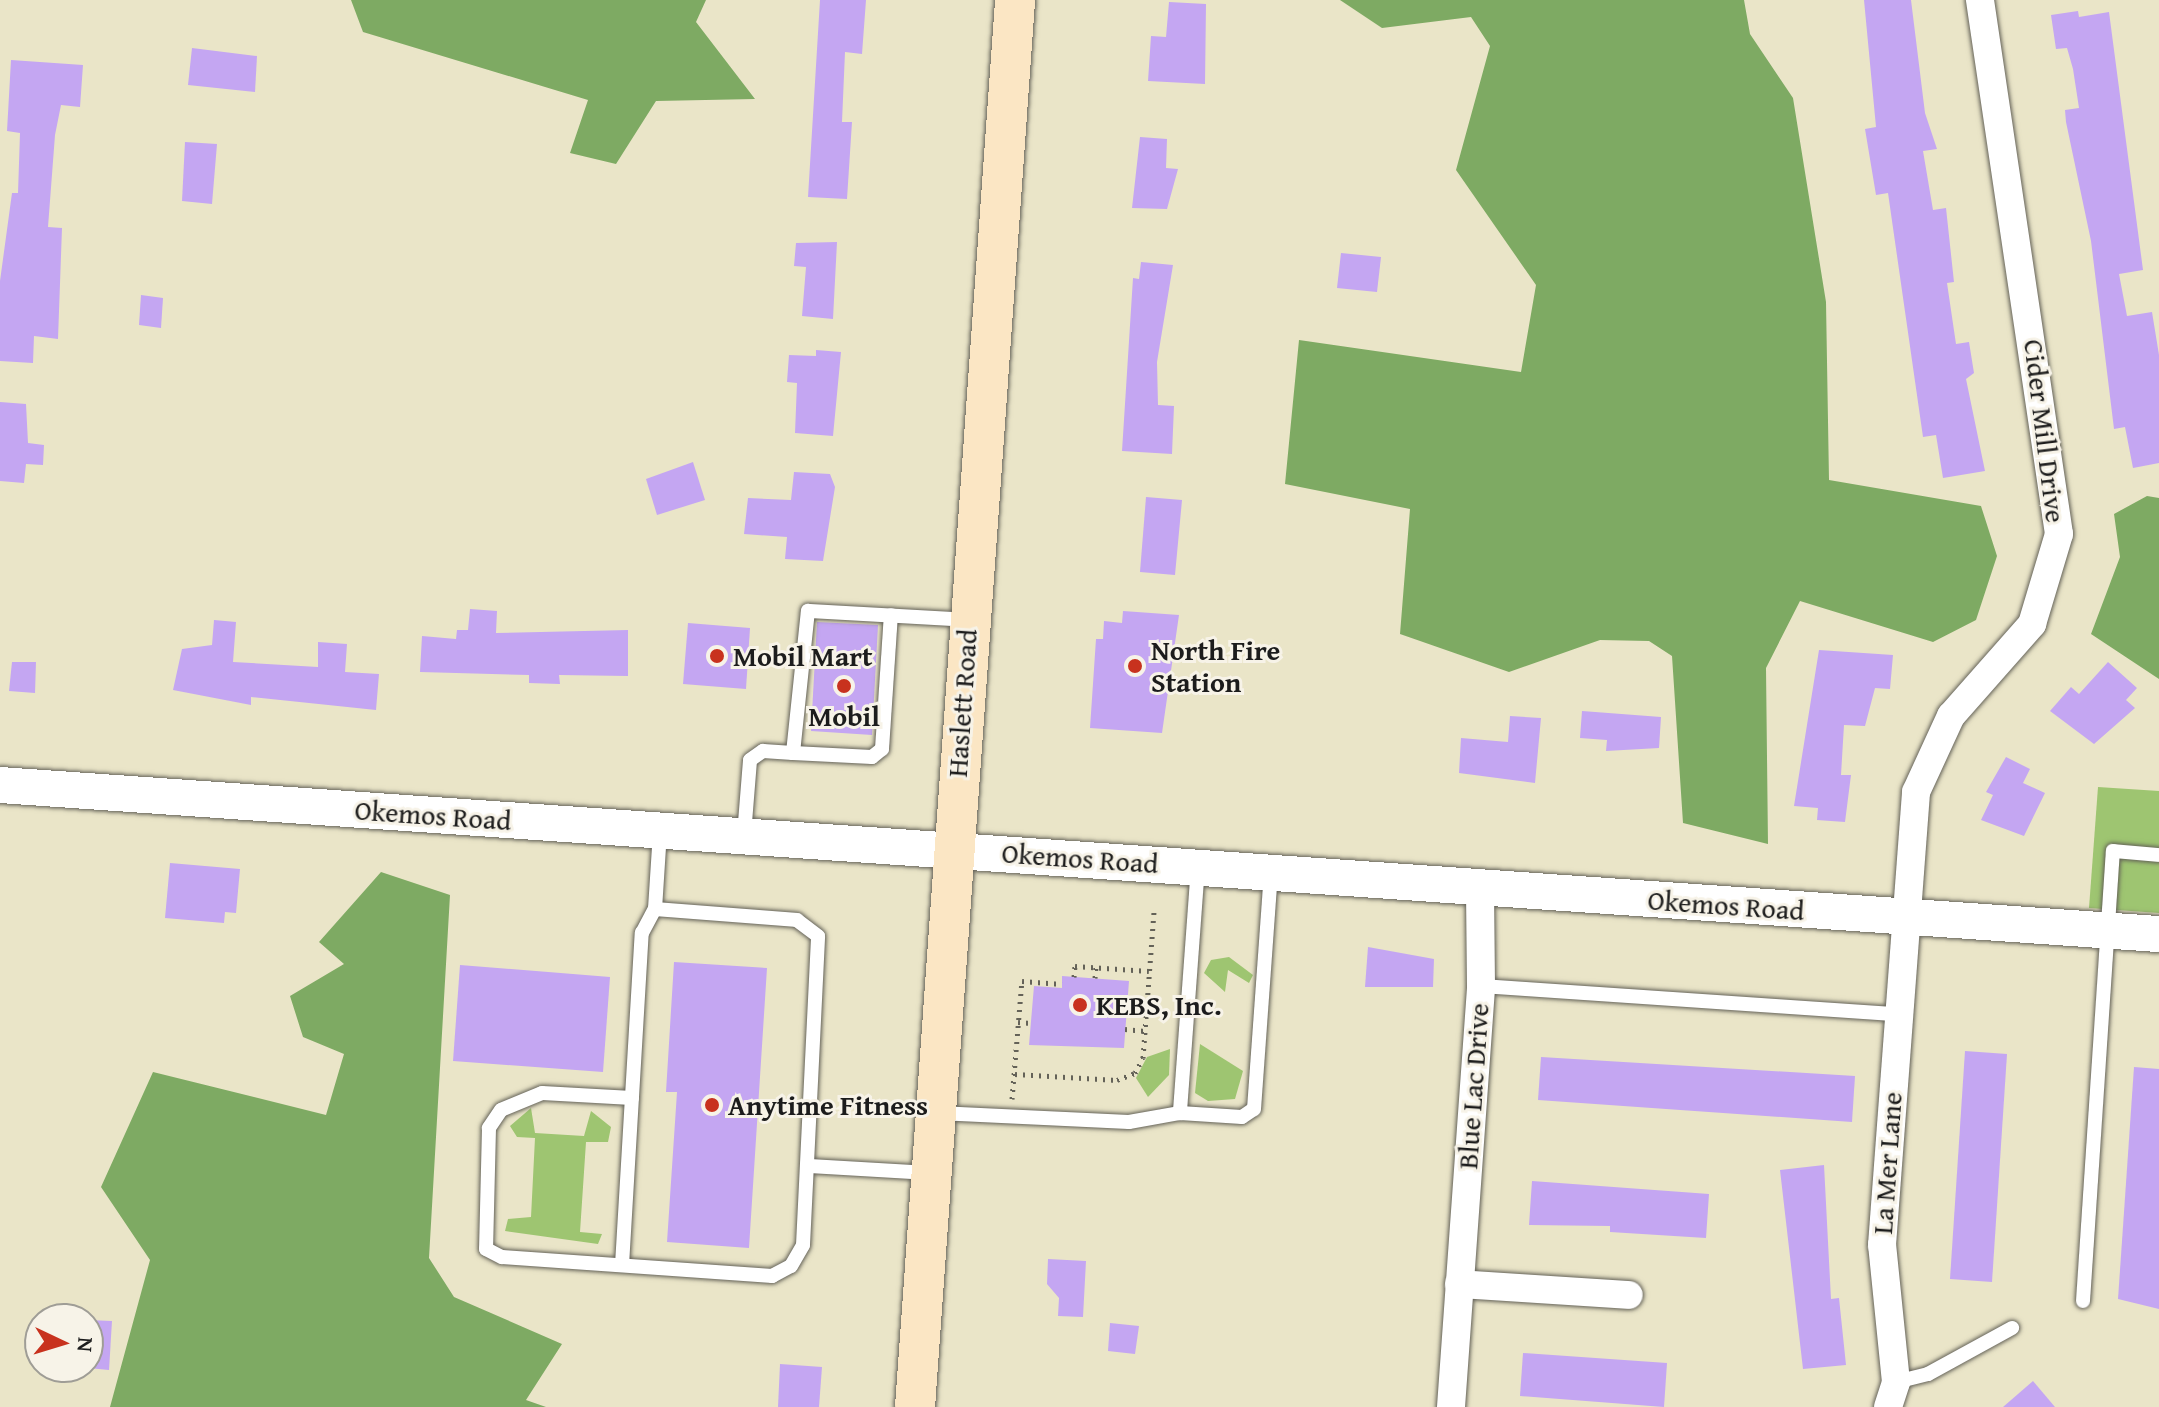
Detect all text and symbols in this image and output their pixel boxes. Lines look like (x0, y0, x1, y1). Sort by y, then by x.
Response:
street label: Cider Mill Drive (2017, 337, 2073, 525)
street label: Haslett Road (940, 628, 984, 778)
place label: North Fire Station (1151, 633, 1280, 699)
place label: Mobil Mart (733, 639, 873, 673)
marker: Mobil Mart (708, 647, 726, 665)
marker: North Fire Station (1126, 657, 1144, 675)
marker: Mobil (835, 677, 853, 695)
place label: Mobil (808, 699, 880, 733)
street label: Okemos Road (354, 793, 512, 837)
street label: Okemos Road (1001, 836, 1159, 880)
street label: Okemos Road (1647, 883, 1805, 927)
place label: KEBS, Inc. (1096, 988, 1222, 1022)
marker: KEBS, Inc. (1071, 996, 1089, 1014)
street label: Blue Lac Drive (1450, 1002, 1496, 1170)
place label: Anytime Fitness (728, 1088, 928, 1122)
street label: La Mer Lane (1865, 1091, 1909, 1235)
marker: Anytime Fitness (703, 1096, 721, 1114)
north arrow (24, 1303, 104, 1383)
text: N (69, 1336, 102, 1353)

